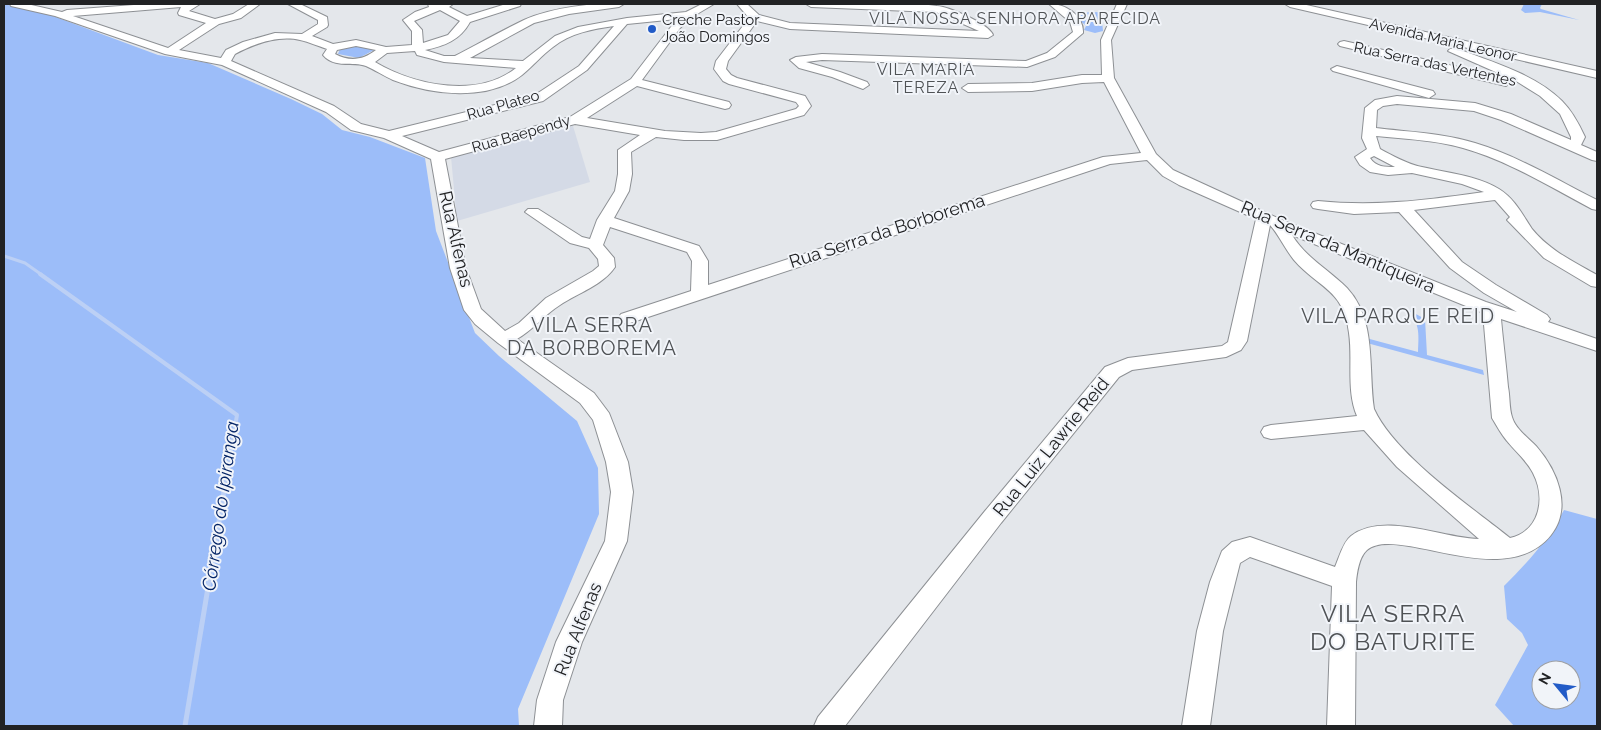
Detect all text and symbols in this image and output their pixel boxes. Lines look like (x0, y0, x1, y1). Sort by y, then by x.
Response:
district label: VILA NOSSA SENHORA APARECIDA (869, 9, 1161, 28)
place label: Creche Pastor João Domingos (662, 11, 770, 46)
street label: Avenida Maria Leonor (1368, 14, 1519, 66)
marker: Creche Pastor João Domingos (646, 23, 658, 35)
street label: Rua Serra das Vertentes (1352, 38, 1518, 90)
district label: VILA MARIA TEREZA (877, 60, 975, 97)
street label: Rua Plateo (465, 86, 541, 124)
street label: Rua Baependy (470, 111, 572, 157)
street label: Rua Alfenas (435, 189, 478, 289)
street label: Rua Serra da Borborema (786, 189, 987, 272)
street label: Rua Serra da Mantiqueira (1238, 196, 1439, 297)
district label: VILA PARQUE REID (1301, 304, 1495, 328)
district label: VILA SERRA DA BORBOREMA (507, 313, 677, 360)
street label: Rua Luiz Lawrie Reid (988, 373, 1113, 520)
water label: Córrego do Ipiranga (197, 420, 243, 592)
street label: Rua Alfenas (549, 579, 606, 678)
district label: VILA SERRA DO BATURITE (1310, 599, 1476, 656)
north arrow (1531, 660, 1581, 710)
text: N (1535, 670, 1554, 687)

